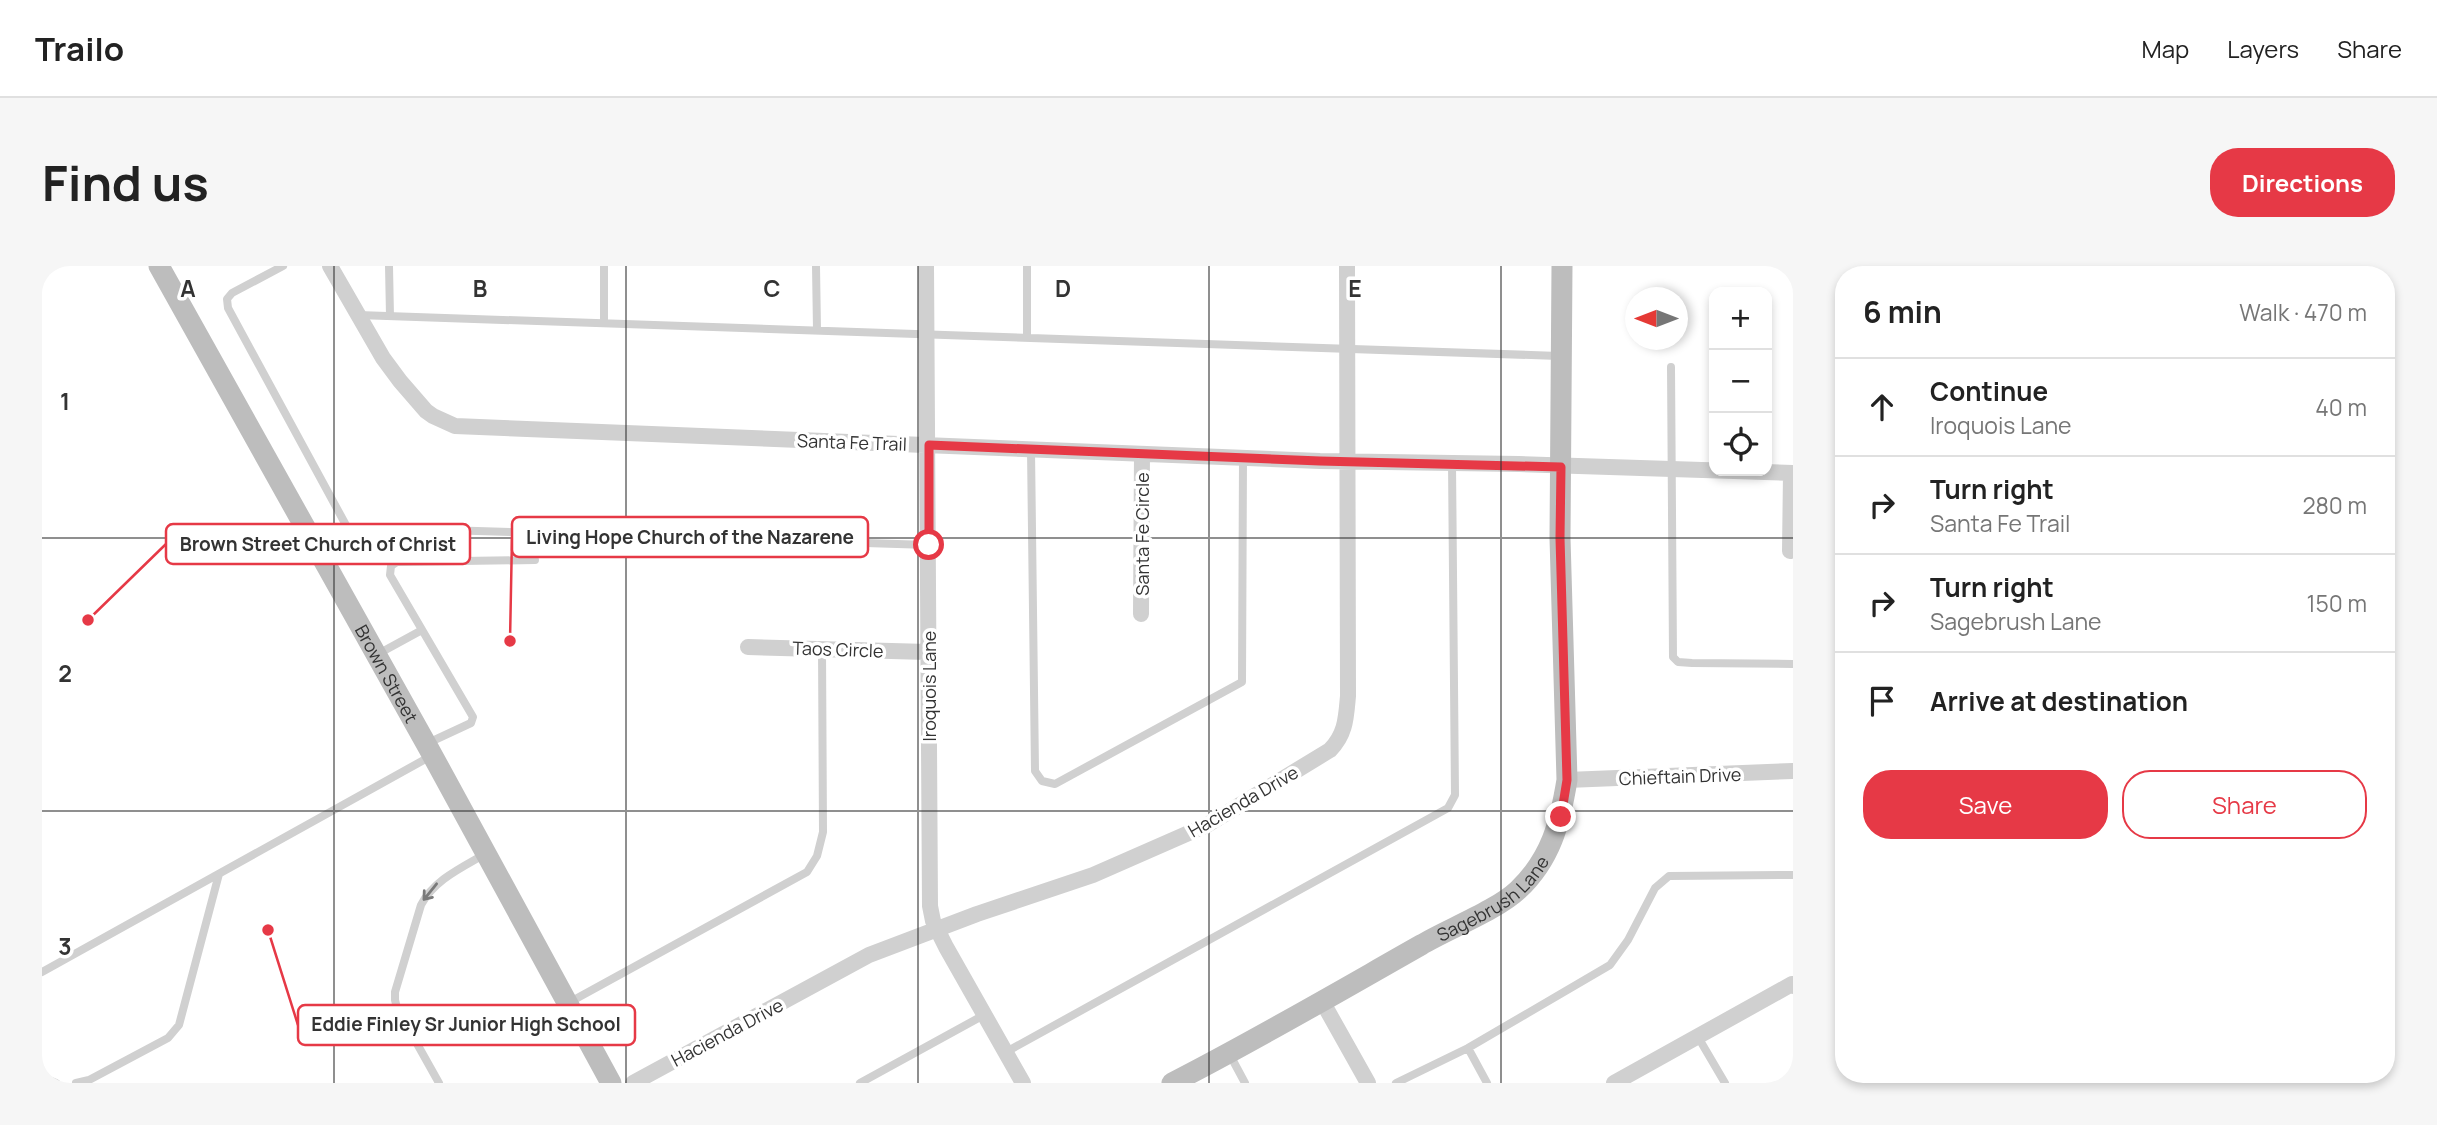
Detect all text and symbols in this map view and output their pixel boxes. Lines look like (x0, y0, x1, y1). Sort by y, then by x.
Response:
text: Trailo (35, 26, 124, 71)
text: Map (2142, 32, 2189, 65)
text: Layers (2227, 32, 2299, 65)
text: Share (2337, 32, 2402, 65)
button: Directions (2210, 148, 2395, 217)
text: Find us (42, 149, 209, 216)
text: A (180, 272, 196, 304)
text: B (473, 272, 487, 304)
text: C (764, 272, 781, 304)
text: D (1055, 272, 1071, 304)
text: E (1348, 272, 1362, 304)
north arrow (1625, 287, 1688, 350)
map controls (1709, 287, 1772, 476)
button: + (1709, 287, 1772, 350)
text: 6 min (1863, 291, 1942, 332)
text: Walk · 470 m (2239, 296, 2367, 328)
button: − (1709, 350, 1772, 413)
text: Continue (1930, 373, 2048, 409)
text: 1 (60, 385, 70, 417)
icon: ahead (1863, 388, 1901, 426)
text: 40 m (2315, 391, 2367, 423)
text: Iroquois Lane (1930, 409, 2072, 441)
button: locate (1709, 413, 1772, 476)
street label: Santa Fe Trail (797, 428, 907, 456)
text: Turn right (1930, 471, 2054, 507)
street label: Santa Fe Circle (1130, 472, 1154, 596)
icon: right (1863, 486, 1901, 524)
text: 280 m (2302, 489, 2367, 521)
text: Santa Fe Trail (1930, 507, 2070, 539)
callout: Living Hope Church of the Nazarene (512, 517, 868, 557)
callout: Brown Street Church of Christ (166, 524, 470, 564)
text: Living Hope Church of the Nazarene (526, 524, 854, 550)
route start (913, 529, 944, 560)
text: Brown Street Church of Christ (180, 531, 456, 557)
text: Turn right (1930, 569, 2054, 605)
icon: right (1863, 584, 1901, 622)
text: 150 m (2307, 587, 2367, 619)
text: Sagebrush Lane (1930, 605, 2101, 637)
street label: Brown Street (350, 620, 424, 727)
street label: Iroquois Lane (917, 631, 941, 741)
street label: Taos Circle (792, 635, 884, 663)
text: 2 (58, 657, 72, 689)
icon: arrive (1863, 682, 1901, 720)
text: Arrive at destination (1930, 683, 2188, 719)
street label: Hacienda Drive (1184, 760, 1302, 842)
street label: Chieftain Drive (1618, 762, 1742, 790)
button: Save (1863, 770, 2108, 839)
button: Share (2122, 770, 2367, 839)
route end (1545, 801, 1576, 832)
street label: Sagebrush Lane (1432, 851, 1554, 947)
one-way arrow (422, 883, 437, 901)
text: 3 (58, 930, 72, 962)
street label: Hacienda Drive (667, 992, 787, 1072)
callout: Eddie Finley Sr Junior High School (298, 1005, 635, 1045)
text: Eddie Finley Sr Junior High School (311, 1011, 621, 1037)

